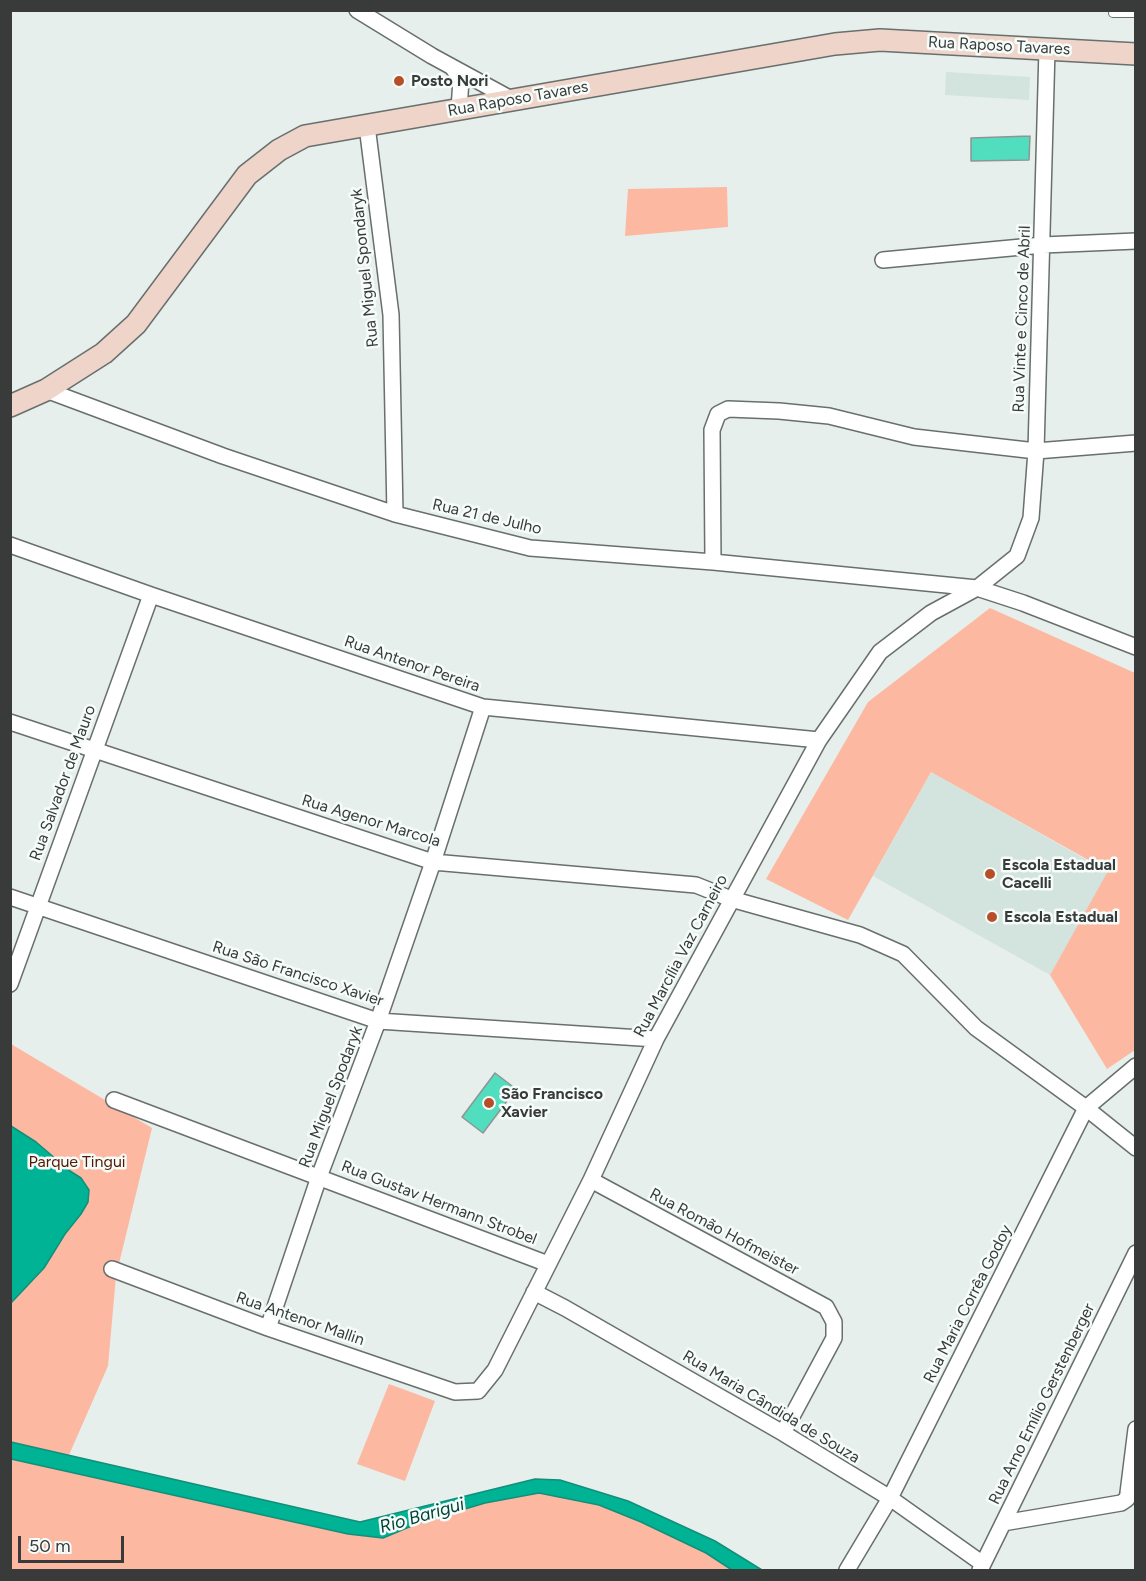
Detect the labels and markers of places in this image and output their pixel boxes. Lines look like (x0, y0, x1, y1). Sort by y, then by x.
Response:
place label: Posto Nori (411, 71, 489, 91)
marker: Posto Nori (392, 74, 406, 88)
place label: Escola Estadual Cacelli (1002, 855, 1116, 893)
marker: Escola Estadual Cacelli (983, 867, 997, 881)
place label: Escola Estadual (1004, 907, 1118, 927)
marker: Escola Estadual (985, 910, 999, 924)
place label: São Francisco Xavier (501, 1084, 603, 1122)
marker: São Francisco Xavier (482, 1096, 496, 1110)

